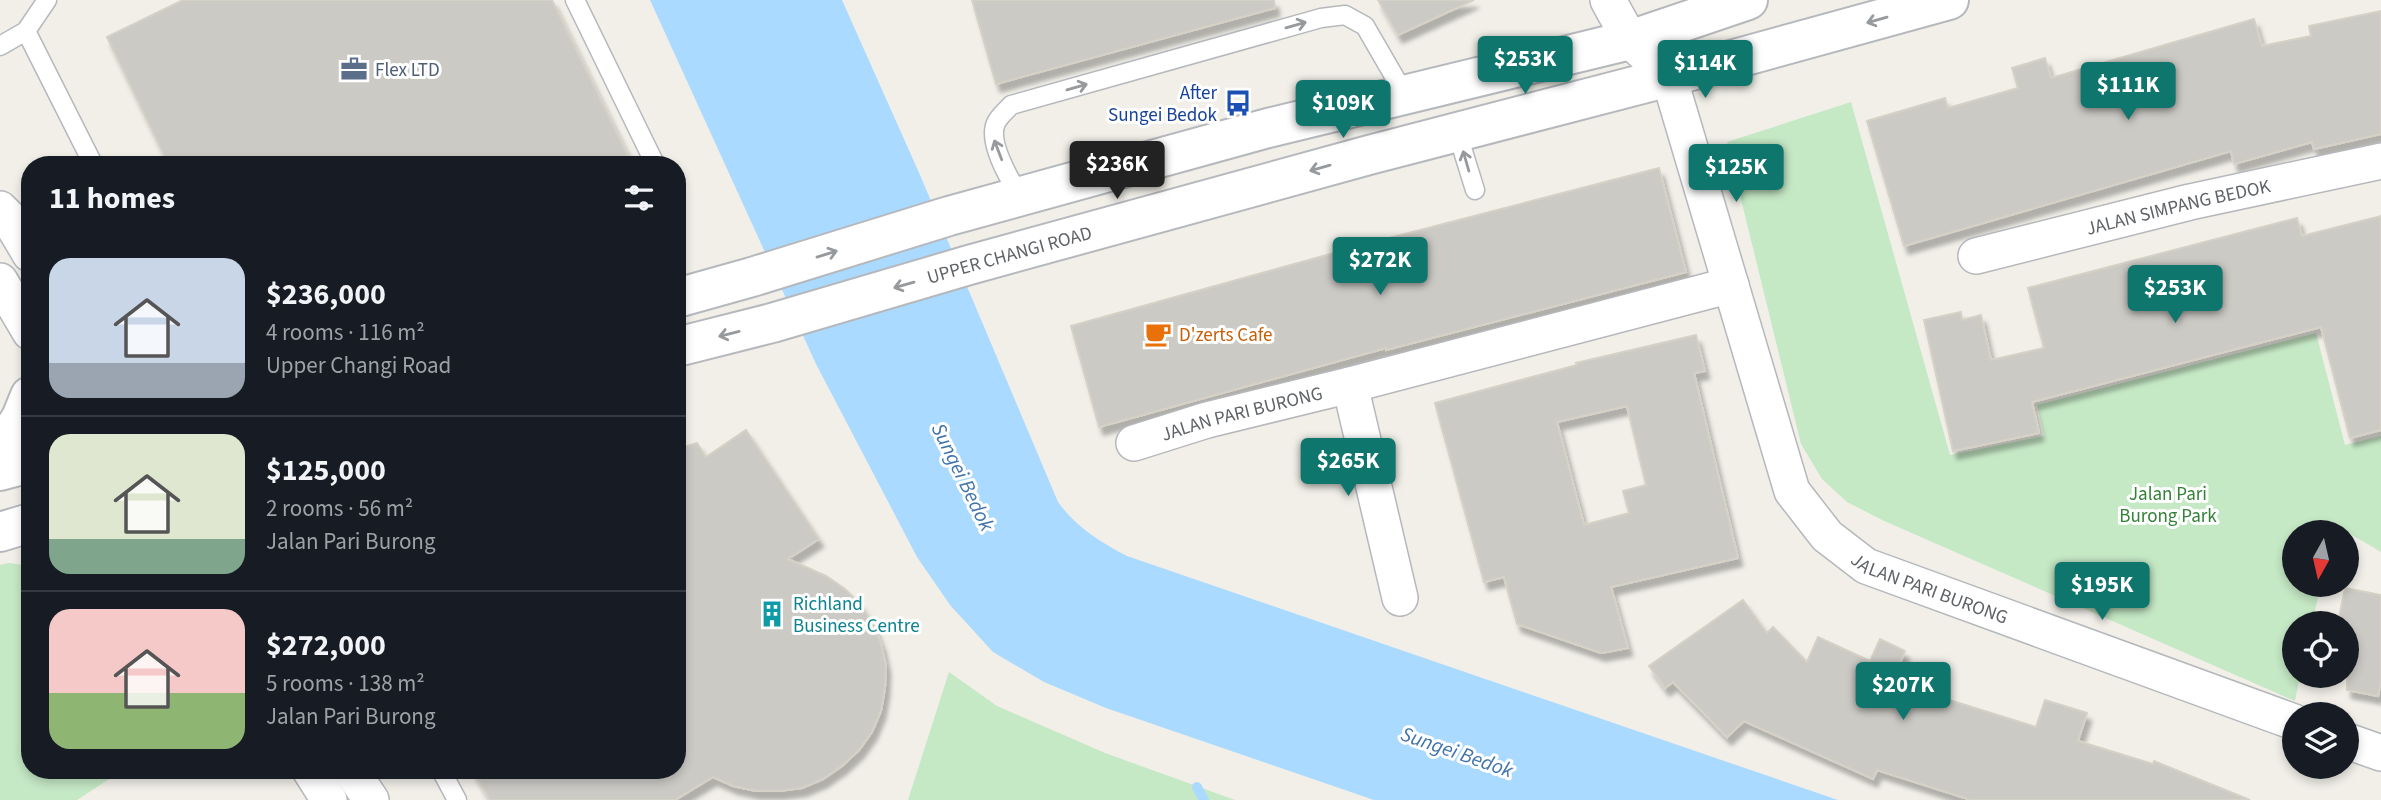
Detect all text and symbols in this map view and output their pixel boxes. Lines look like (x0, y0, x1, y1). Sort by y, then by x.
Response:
one-way arrow (1867, 15, 1889, 28)
one-way arrow (1285, 17, 1307, 30)
pin: $253K (1476, 36, 1574, 96)
pin: $114K (1656, 41, 1754, 100)
text: $253K (1494, 42, 1556, 75)
text: $114K (1674, 46, 1736, 79)
office icon: Flex LTD (339, 54, 369, 84)
place label: Flex LTD (375, 57, 440, 84)
pin: $111K (2079, 62, 2177, 122)
text: $111K (2097, 68, 2159, 101)
one-way arrow (1066, 79, 1088, 92)
place label: After Sungei Bedok (1108, 80, 1218, 129)
pin: $109K (1294, 80, 1392, 140)
text: $109K (1312, 86, 1374, 119)
bus stop icon: After Sungei Bedok (1223, 88, 1253, 118)
one-way arrow (990, 140, 1003, 162)
pin: $236K (1068, 142, 1166, 201)
pin: $125K (1687, 144, 1785, 204)
text: $236K (1086, 147, 1148, 180)
one-way arrow (1458, 150, 1471, 172)
text: $125K (1705, 150, 1767, 183)
one-way arrow (1310, 163, 1332, 176)
street label: JALAN SIMPANG BEDOK (2083, 173, 2273, 243)
text: 11 homes (49, 177, 175, 220)
icon: filters (620, 179, 658, 217)
street label: UPPER CHANGI ROAD (924, 220, 1095, 292)
pin: $272K (1331, 238, 1429, 297)
text: $272K (1349, 243, 1411, 276)
one-way arrow (815, 247, 837, 260)
pin: $253K (2126, 266, 2224, 325)
text: $253K (2144, 271, 2206, 304)
text: $236,000 (266, 273, 386, 316)
one-way arrow (893, 279, 915, 292)
icon: home (105, 286, 189, 370)
text: 4 rooms · 116 m² (266, 316, 425, 349)
cafe icon: D'zerts Cafe (1143, 319, 1173, 349)
place label: D'zerts Cafe (1179, 322, 1273, 349)
one-way arrow (719, 328, 741, 341)
text: Upper Changi Road (266, 349, 451, 382)
street label: JALAN PARI BURONG (1158, 380, 1326, 449)
water label: Sungei Bedok (924, 418, 1003, 537)
pin: $265K (1299, 438, 1397, 498)
text: $265K (1317, 444, 1379, 477)
text: $125,000 (266, 449, 386, 492)
icon: home (105, 462, 189, 546)
park label: Jalan Pari Burong Park (2119, 481, 2217, 530)
text: 2 rooms · 56 m² (266, 492, 413, 525)
north arrow (2282, 520, 2359, 597)
map controls (2282, 520, 2359, 779)
text: Jalan Pari Burong (266, 525, 436, 558)
street label: JALAN PARI BURONG (1845, 547, 2011, 632)
pin: $195K (2053, 562, 2151, 622)
text: $195K (2071, 568, 2133, 601)
place label: Richland Business Centre (793, 591, 920, 640)
building icon: Richland Business Centre (757, 599, 787, 629)
button: locate (2282, 611, 2359, 688)
text: $272,000 (266, 624, 386, 667)
icon: home (105, 637, 189, 721)
pin: $207K (1854, 662, 1952, 722)
text: 5 rooms · 138 m² (266, 667, 425, 700)
text: $207K (1872, 668, 1934, 701)
text: Jalan Pari Burong (266, 700, 436, 733)
button: layers (2282, 702, 2359, 779)
water label: Sungei Bedok (1397, 719, 1518, 786)

